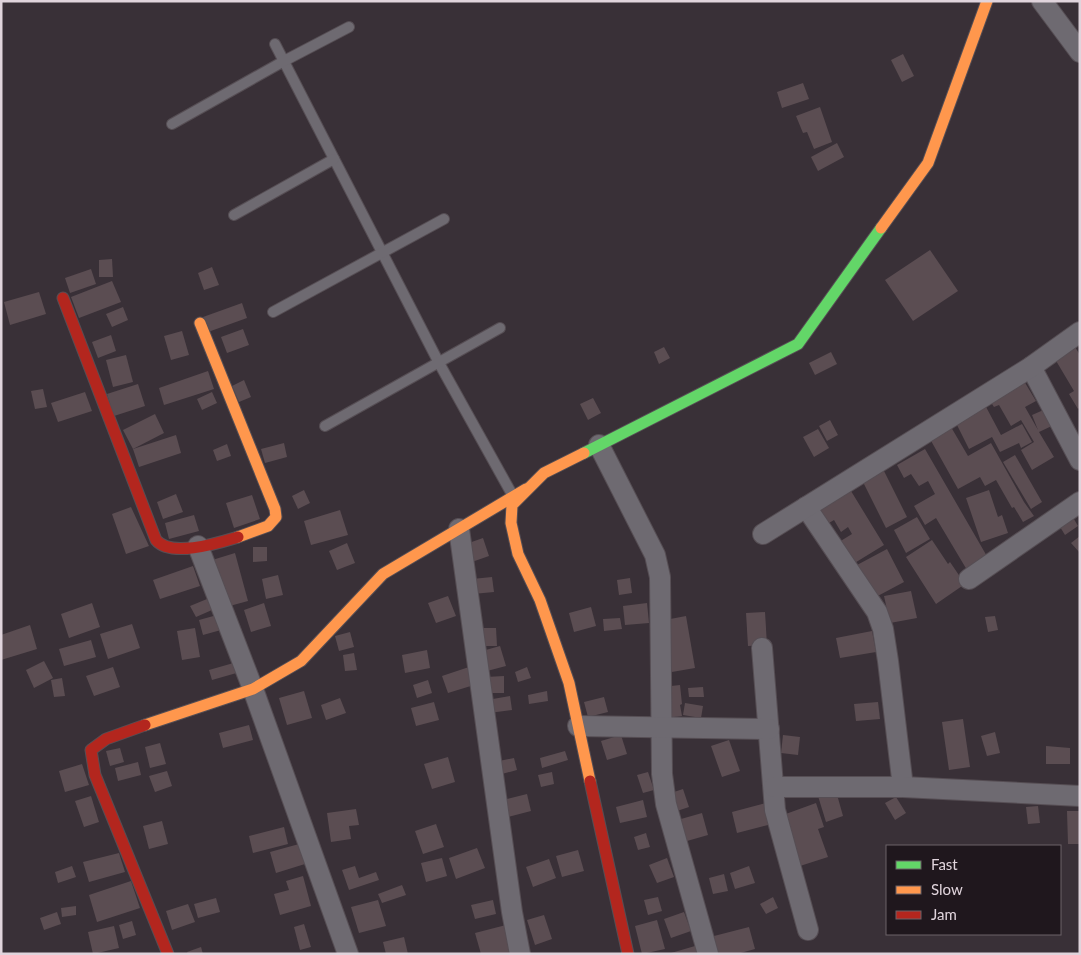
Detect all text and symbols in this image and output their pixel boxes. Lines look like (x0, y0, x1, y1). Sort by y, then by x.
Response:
legend (886, 845, 1061, 935)
text: Fast (931, 855, 958, 873)
text: Slow (931, 880, 963, 898)
text: Jam (931, 905, 957, 923)

